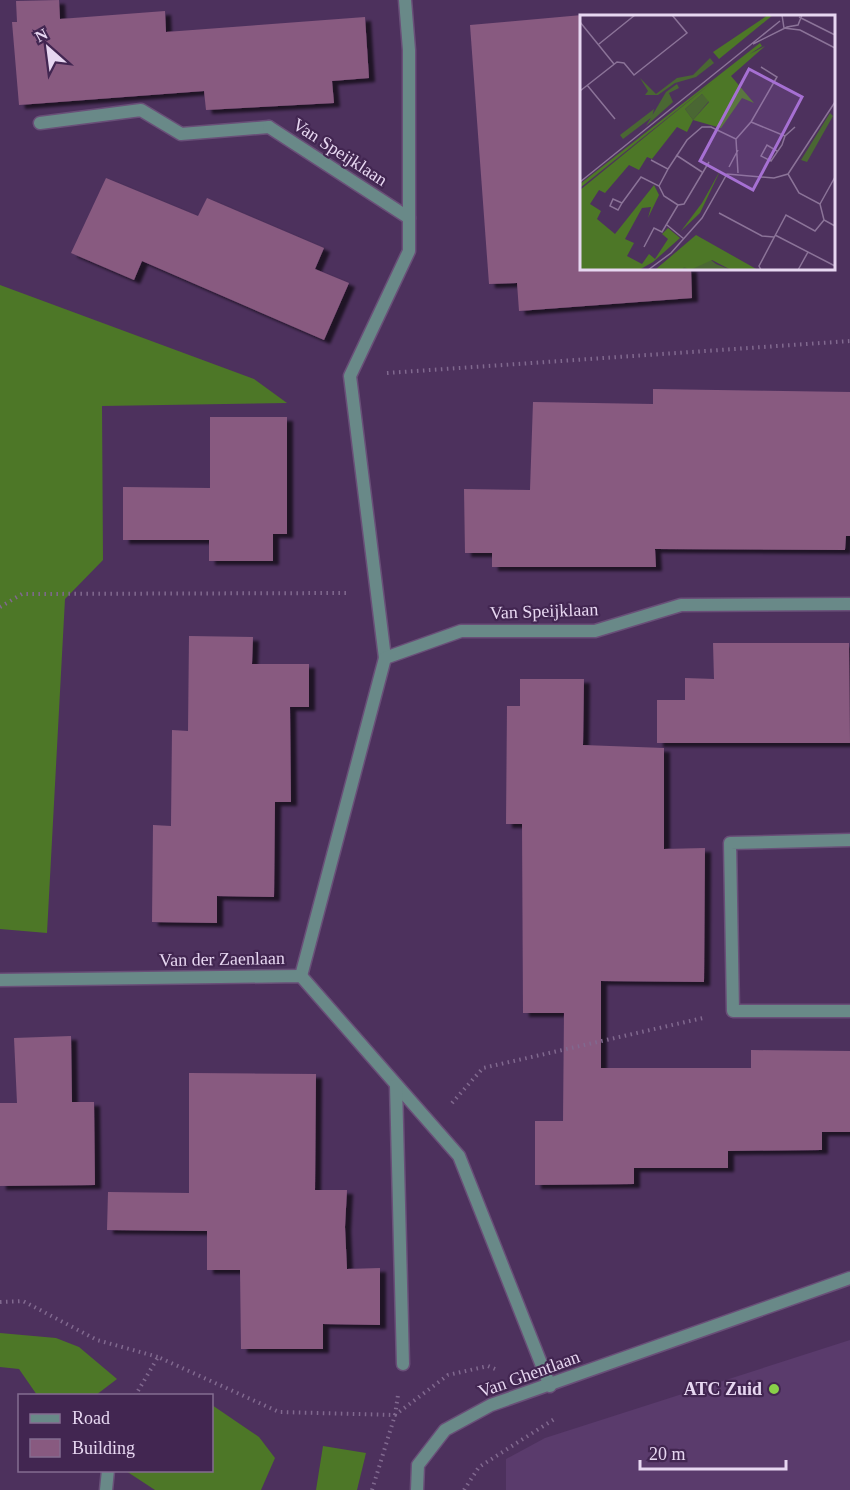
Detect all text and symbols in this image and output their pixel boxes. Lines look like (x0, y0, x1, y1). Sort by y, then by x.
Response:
inset map (580, 15, 835, 270)
north arrow (18, 18, 78, 78)
text: N (32, 25, 51, 45)
street label: Van Speijklaan (289, 114, 391, 190)
street label: Van Speijklaan (489, 599, 599, 623)
street label: Van der Zaenlaan (159, 948, 285, 970)
street label: Van Ghentlaan (476, 1346, 582, 1402)
place label: ATC Zuid (684, 1379, 762, 1399)
marker: ATC Zuid (767, 1382, 781, 1396)
legend (18, 1394, 213, 1472)
text: Road (72, 1408, 110, 1428)
scale bar (640, 1433, 786, 1471)
text: Building (72, 1438, 135, 1458)
text: 20 m (649, 1444, 686, 1464)

